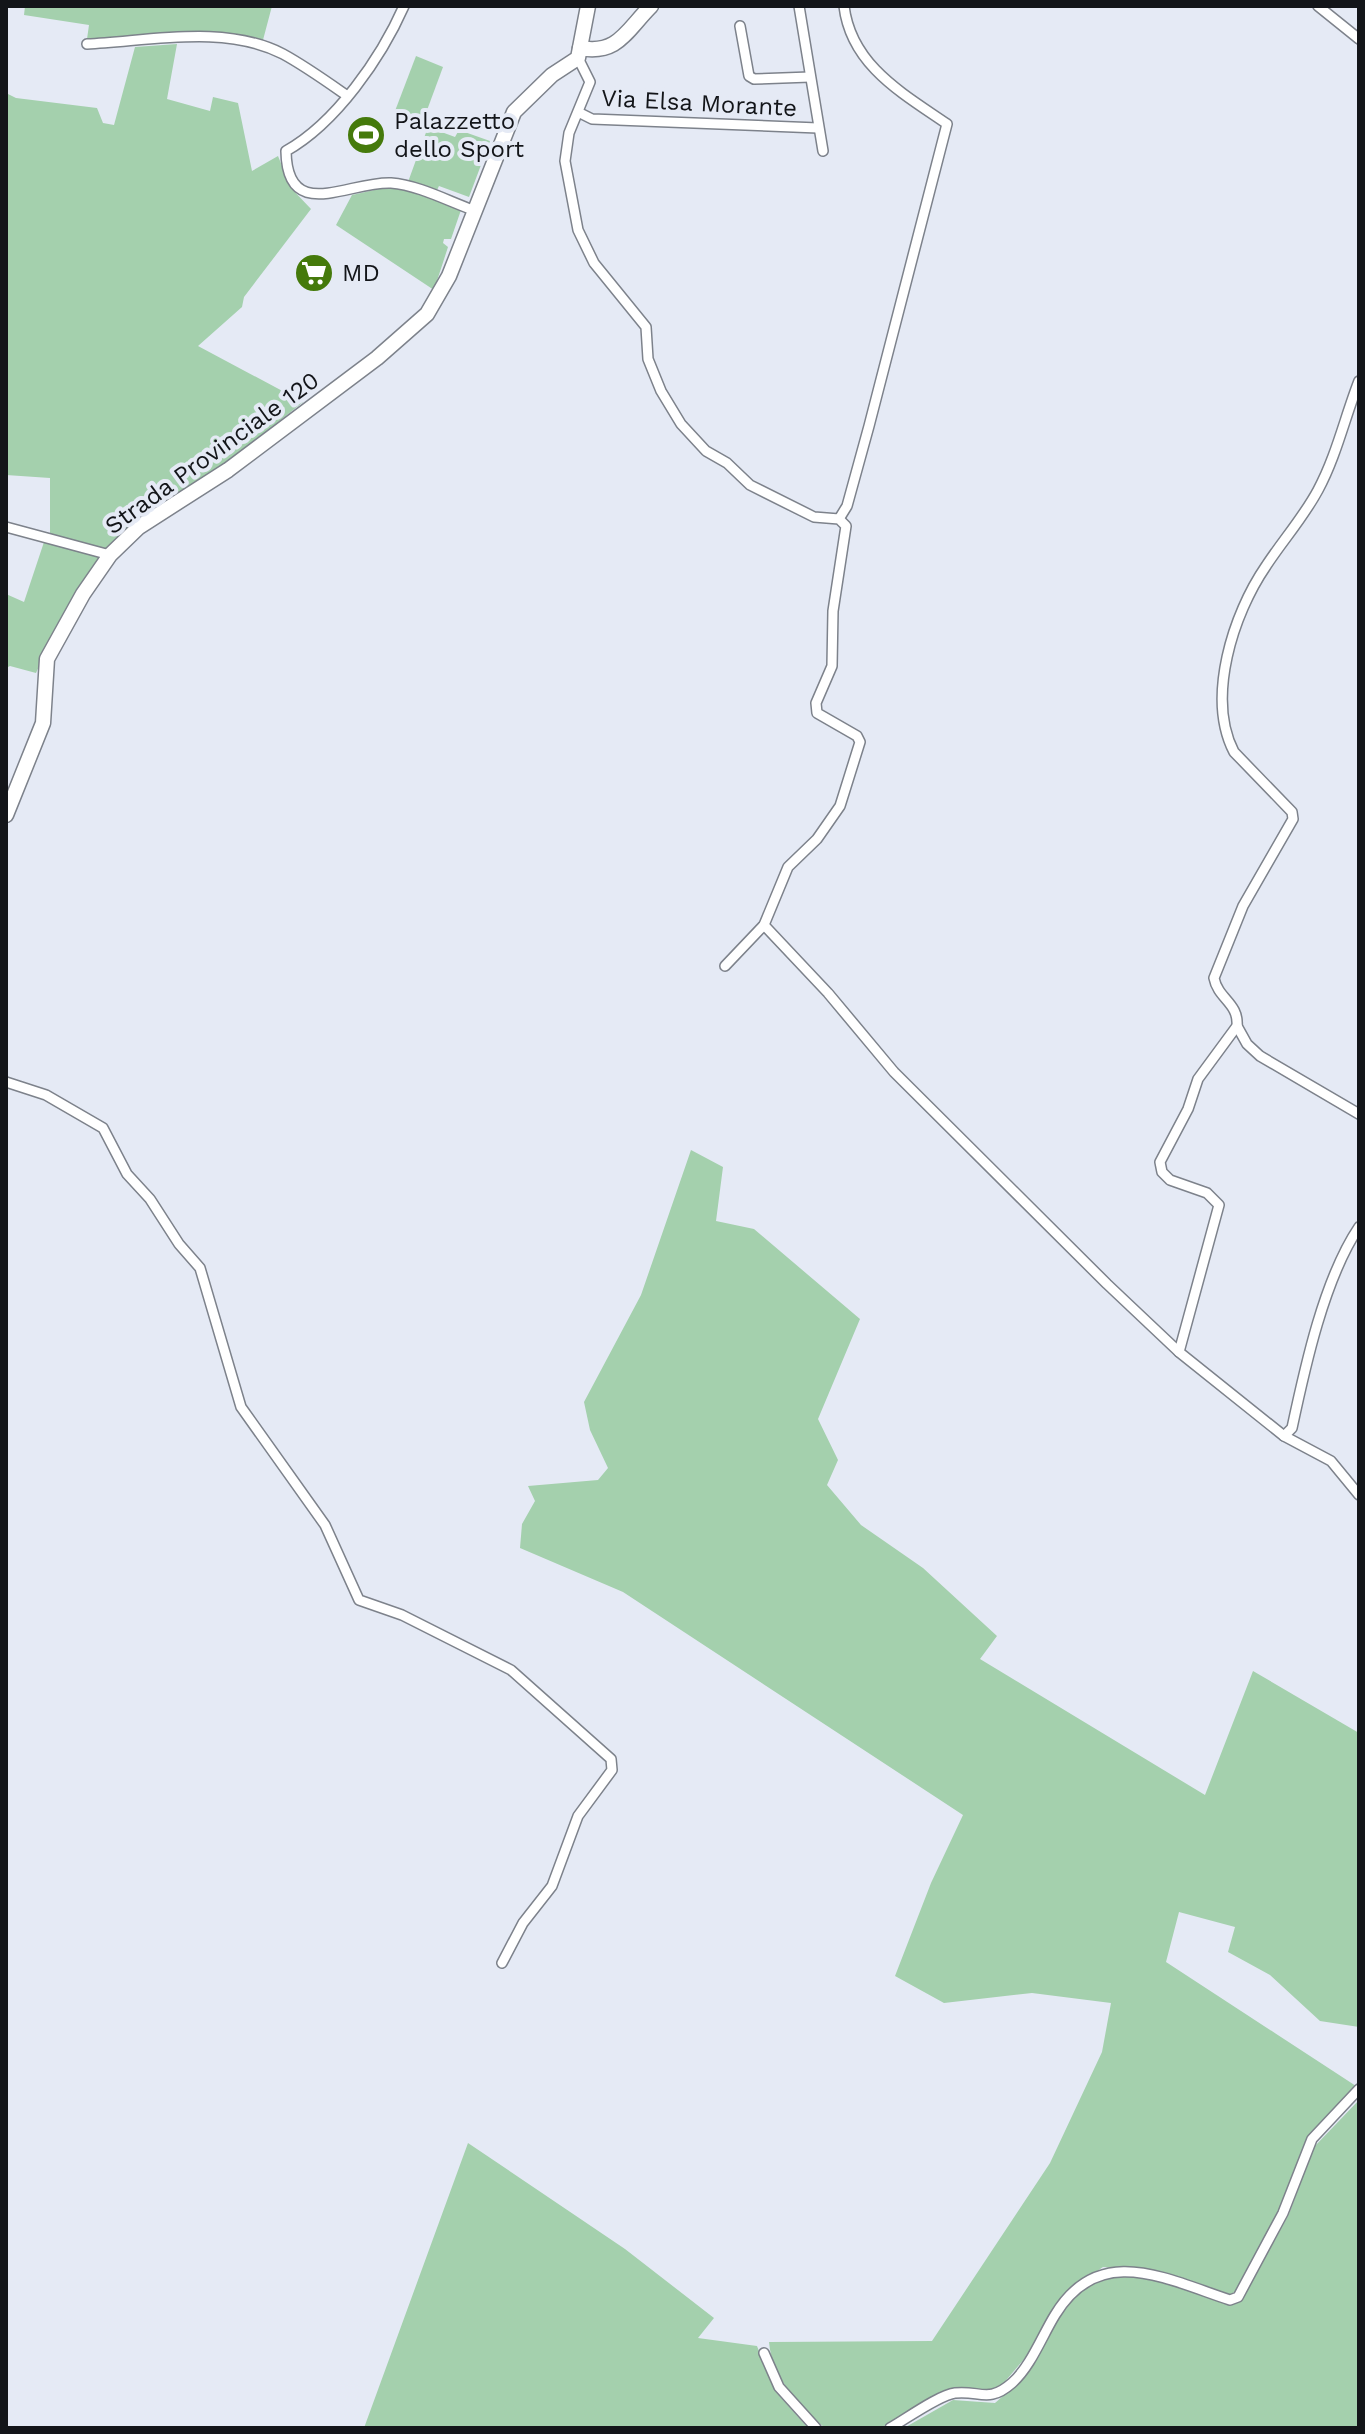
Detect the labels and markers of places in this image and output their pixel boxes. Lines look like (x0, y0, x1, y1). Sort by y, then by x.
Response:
place label: Palazzetto dello Sport (394, 107, 524, 163)
sports icon: Palazzetto dello Sport (345, 114, 387, 156)
supermarket icon: MD (293, 252, 335, 294)
place label: MD (342, 259, 380, 287)

